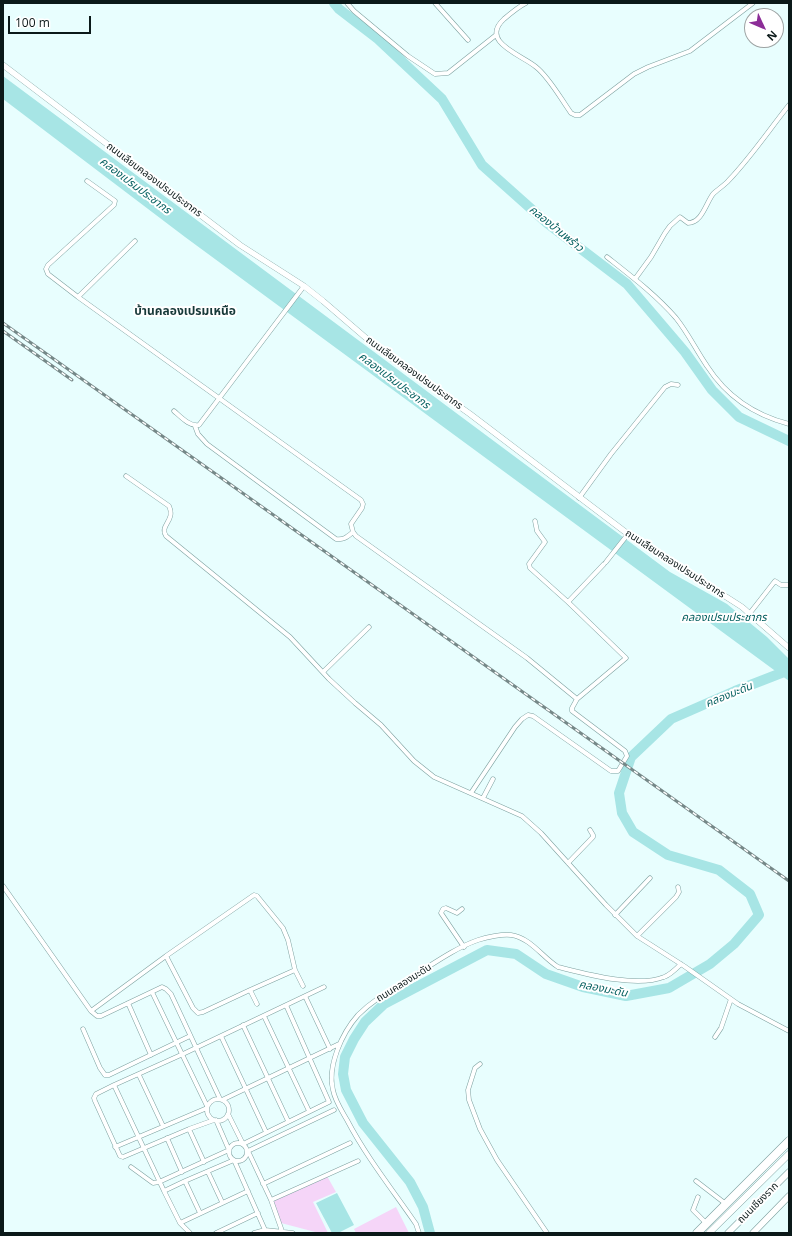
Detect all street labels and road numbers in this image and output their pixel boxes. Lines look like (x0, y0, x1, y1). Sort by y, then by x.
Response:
street label: ถนนเลียบคลองเปรมประชากร (104, 140, 204, 220)
street label: ถนนเลียบคลองเปรมประชากร (363, 334, 465, 412)
street label: ถนนเลียบคลองเปรมประชากร (623, 527, 727, 601)
street label: ถนนคลองมะดัน (374, 961, 434, 1005)
street label: ถนนเชียงราก (735, 1180, 781, 1226)

